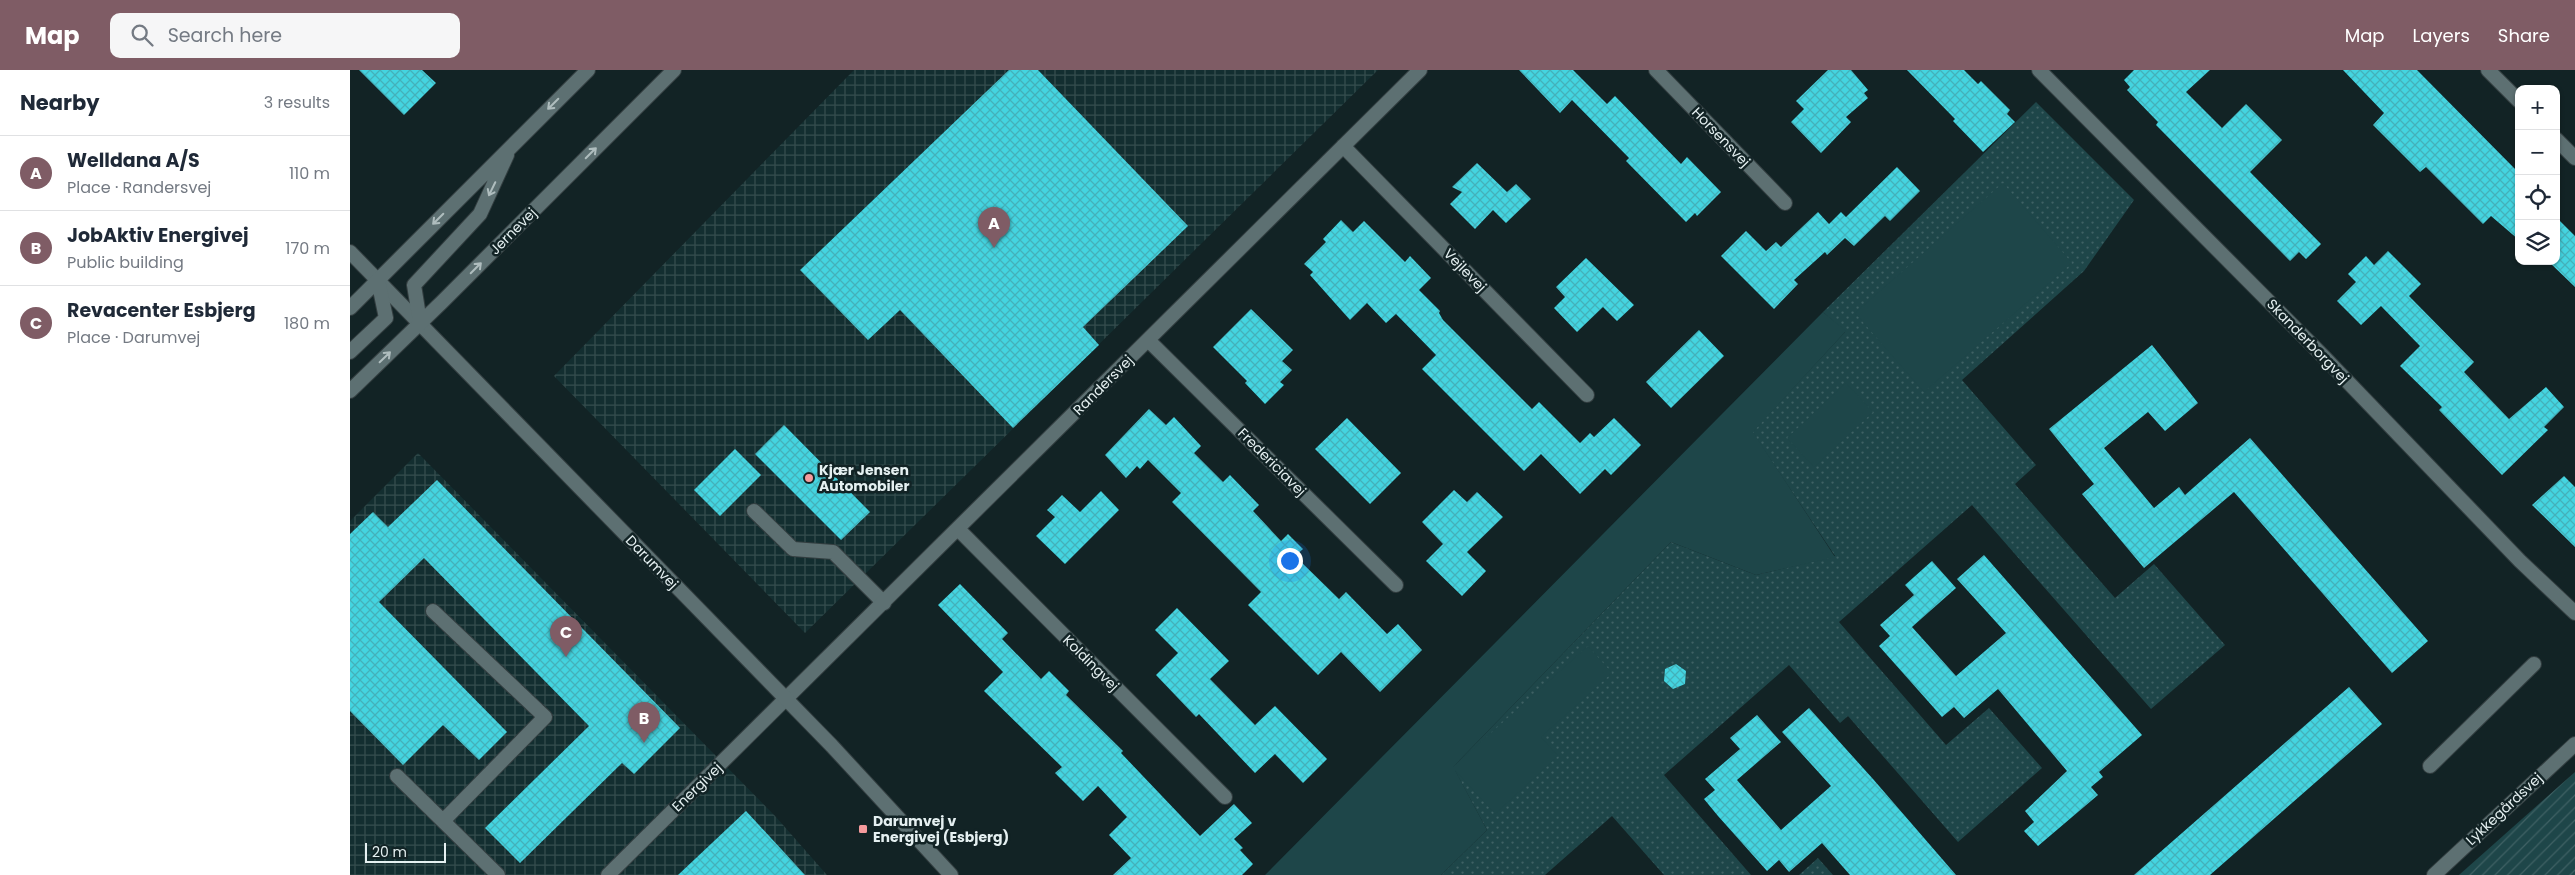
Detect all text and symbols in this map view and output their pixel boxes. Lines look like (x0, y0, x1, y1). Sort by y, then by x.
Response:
search box (110, 13, 460, 58)
text: Map (25, 19, 80, 52)
icon: search (128, 21, 156, 49)
text: Search here (168, 22, 282, 49)
text: Map (2345, 23, 2385, 48)
text: Layers (2413, 23, 2470, 48)
text: Share (2498, 23, 2550, 48)
map controls (2515, 85, 2560, 265)
button: + (2515, 85, 2560, 130)
text: Nearby (20, 88, 100, 117)
text: 3 results (264, 91, 330, 114)
one-way arrow (547, 98, 559, 110)
street label: Horsensvej (1687, 103, 1755, 171)
button: − (2515, 130, 2560, 175)
text: Welldana A/S (67, 147, 200, 174)
one-way arrow (585, 147, 597, 159)
text: A (30, 162, 42, 185)
text: 110 m (289, 162, 330, 185)
button: locate (2515, 175, 2560, 220)
text: Place · Randersvej (67, 176, 211, 199)
one-way arrow (486, 181, 496, 196)
street label: Jernevej (485, 203, 541, 259)
pin: A (978, 207, 1010, 248)
one-way arrow (432, 213, 444, 225)
button: layers (2515, 220, 2560, 265)
text: JobAktiv Energivej (67, 222, 249, 249)
text: B (31, 237, 41, 260)
text: 170 m (285, 237, 330, 260)
street label: Vejlevej (1439, 244, 1491, 296)
text: Public building (67, 251, 184, 274)
one-way arrow (470, 262, 483, 274)
street label: Skanderborgvej (2262, 294, 2354, 388)
text: Revacenter Esbjerg (67, 297, 256, 324)
text: C (30, 312, 42, 335)
text: 180 m (284, 312, 330, 335)
text: Place · Darumvej (67, 326, 200, 349)
street label: Randersvej (1068, 350, 1138, 420)
one-way arrow (379, 351, 391, 363)
street label: Fredericiavej (1233, 423, 1311, 501)
place label: Kjær Jensen Automobiler (819, 460, 909, 496)
marker: Kjær Jensen Automobiler (803, 472, 815, 484)
street label: Darumvej (621, 531, 683, 593)
your location (1277, 548, 1303, 574)
pin: C (550, 616, 582, 657)
street label: Koldingvej (1058, 630, 1124, 696)
pin: B (628, 702, 660, 743)
street label: Energivej (667, 758, 727, 816)
street label: Lykkegårdsvej (2461, 768, 2547, 850)
place label: Darumvej v Energivej (Esbjerg) (873, 811, 1009, 847)
marker: Darumvej v Energivej (Esbjerg) (857, 823, 869, 835)
scale bar (365, 840, 446, 863)
text: 20 m (372, 842, 407, 862)

